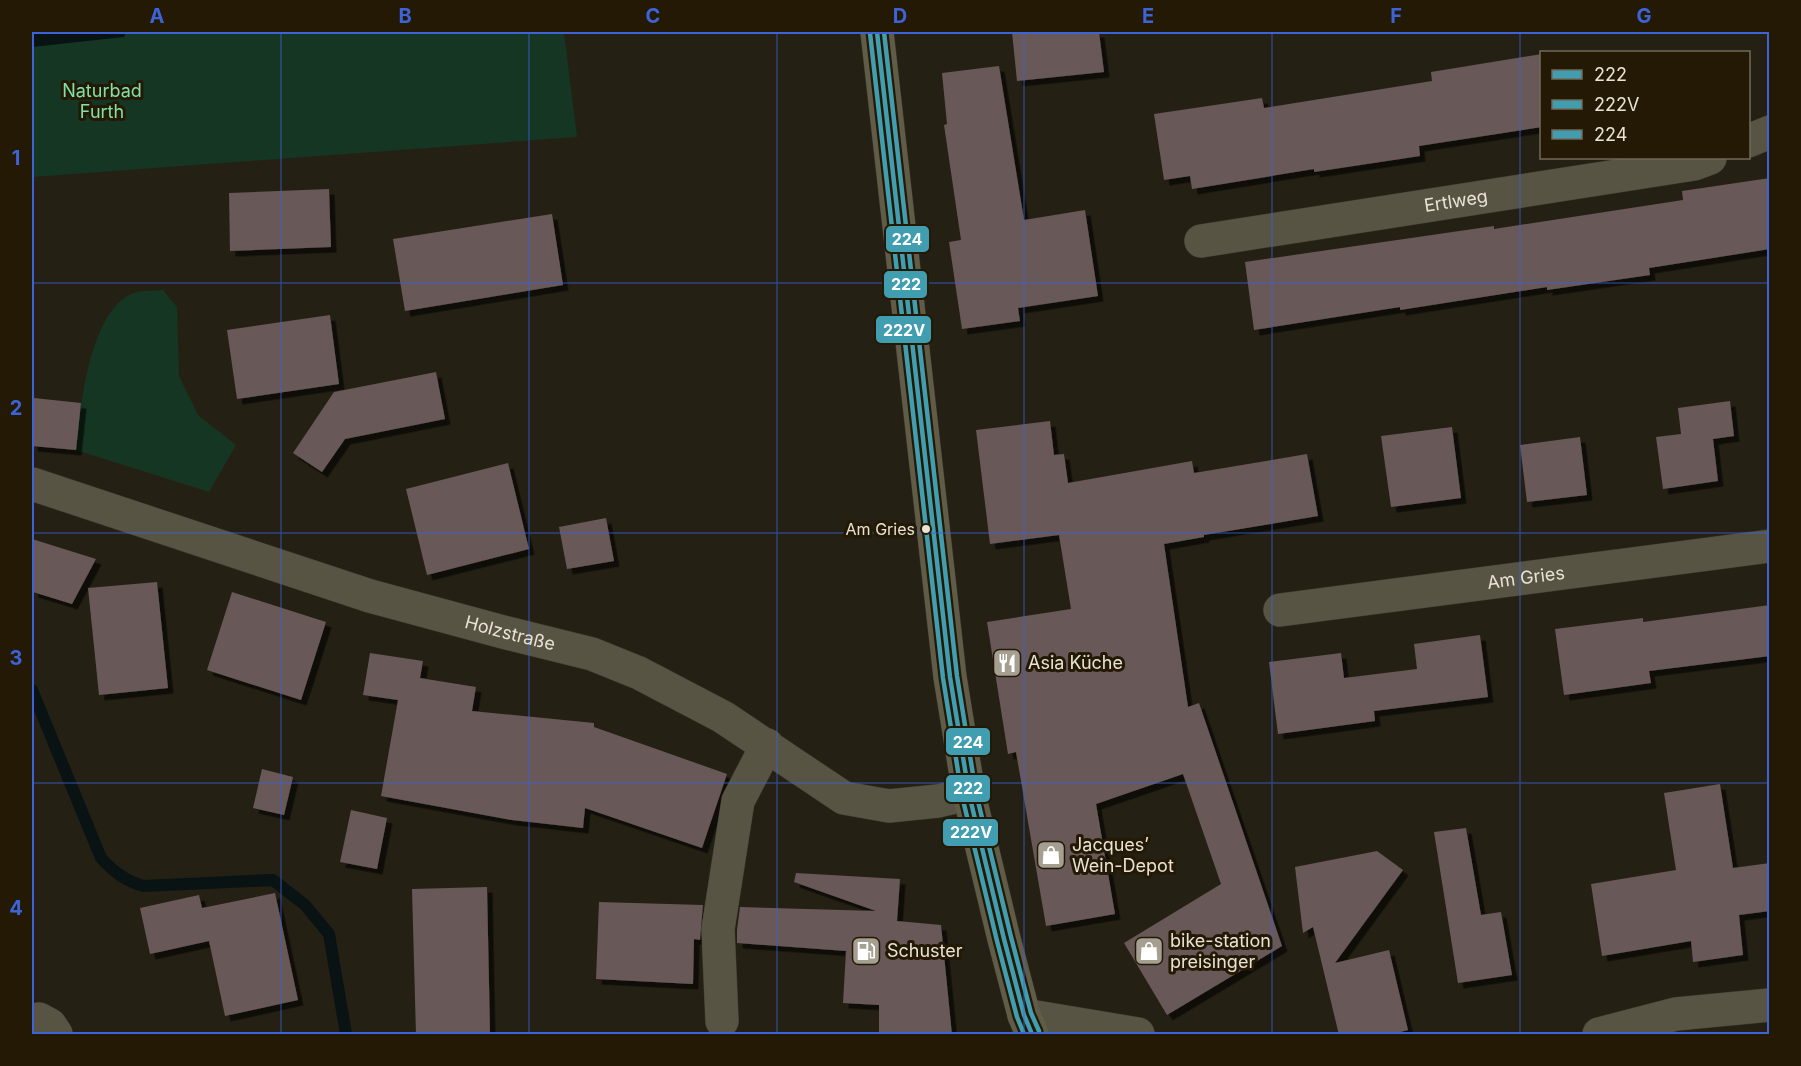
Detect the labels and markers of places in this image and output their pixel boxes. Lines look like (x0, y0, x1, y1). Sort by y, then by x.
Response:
place label: Am Gries (846, 519, 915, 539)
marker: Am Gries (920, 523, 932, 535)
restaurant icon: Asia Küche (991, 647, 1023, 679)
place label: Asia Küche (1028, 652, 1123, 673)
place label: Jacques’ Wein-Depot (1072, 834, 1174, 876)
shop icon: Jacques’ Wein-Depot (1035, 839, 1067, 871)
place label: bike-station preisinger (1170, 930, 1271, 972)
fuel station icon: Schuster (850, 935, 882, 967)
shop icon: bike-station preisinger (1133, 935, 1165, 967)
place label: Schuster (887, 940, 963, 961)

